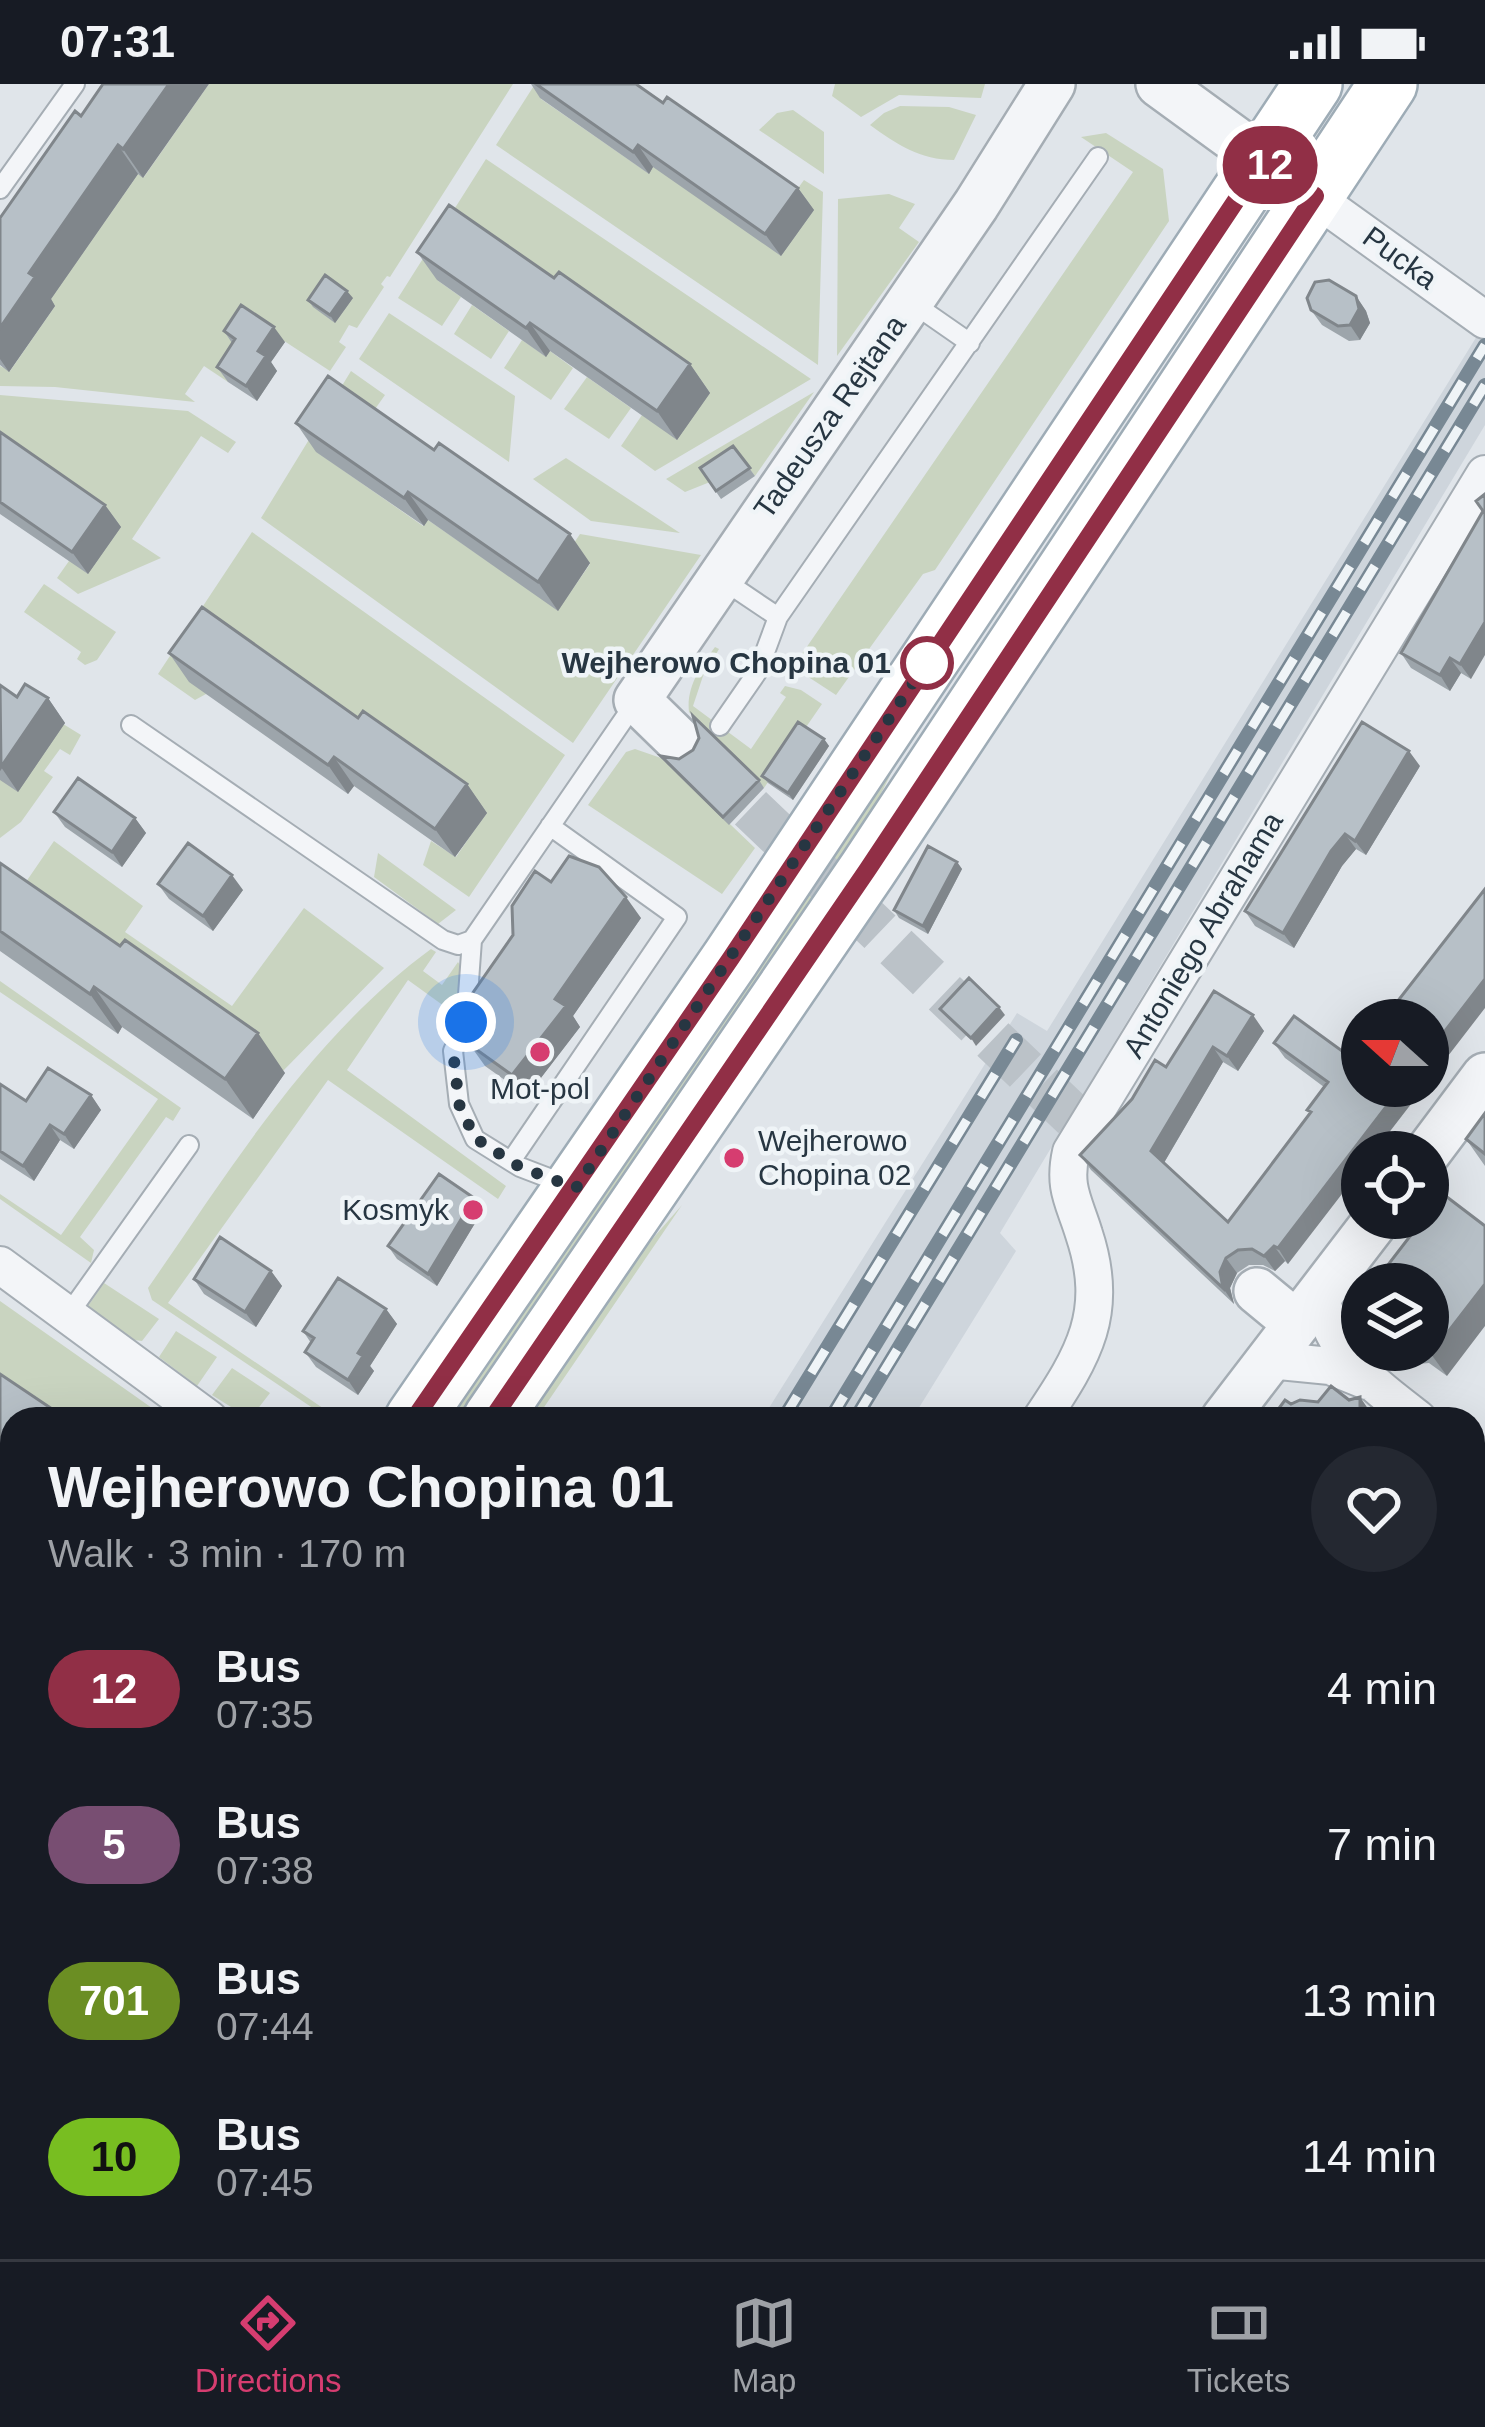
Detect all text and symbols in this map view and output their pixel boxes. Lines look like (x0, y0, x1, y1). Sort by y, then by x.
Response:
text: 07:31 (60, 16, 175, 67)
line badge: 12 (1216, 126, 1324, 204)
text: 12 (1247, 141, 1293, 188)
street label: Pucka (1357, 220, 1444, 296)
street label: Tadeusza Rejtana (747, 309, 912, 525)
marker: Wejherowo Chopina 01 (902, 638, 952, 688)
place label: Wejherowo Chopina 01 (562, 646, 891, 679)
street label: Antoniego Abrahama (1116, 806, 1289, 1063)
your location (436, 992, 496, 1052)
north arrow (1341, 999, 1449, 1107)
map controls (1341, 999, 1449, 1371)
marker: Mot-pol (527, 1039, 553, 1065)
place label: Mot-pol (490, 1072, 590, 1105)
place label: Wejherowo Chopina 02 (758, 1124, 911, 1191)
button: locate (1341, 1131, 1449, 1239)
marker: Wejherowo Chopina 02 (721, 1145, 747, 1171)
place label: Kosmyk (342, 1193, 450, 1226)
marker: Kosmyk (460, 1197, 486, 1223)
button: layers (1341, 1263, 1449, 1371)
button: heart (1311, 1446, 1437, 1572)
text: Wejherowo Chopina 01 (48, 1455, 674, 1519)
text: Walk · 3 min · 170 m (48, 1532, 406, 1575)
text: Bus (216, 1641, 301, 1692)
text: 4 min (1327, 1663, 1437, 1714)
text: 12 (91, 1665, 137, 1712)
text: 07:35 (216, 1693, 314, 1736)
text: Bus (216, 1797, 301, 1848)
text: 7 min (1327, 1819, 1437, 1870)
text: 5 (102, 1821, 126, 1868)
text: 07:38 (216, 1849, 314, 1892)
text: Bus (216, 1953, 301, 2004)
text: 13 min (1302, 1975, 1437, 2026)
text: 701 (79, 1977, 149, 2024)
text: 07:44 (216, 2005, 314, 2048)
text: Bus (216, 2109, 301, 2160)
text: 14 min (1302, 2131, 1437, 2182)
text: 10 (91, 2133, 137, 2180)
text: 07:45 (216, 2161, 314, 2204)
tab: Directions (195, 2290, 342, 2400)
tab: Map (731, 2290, 797, 2400)
tab: Tickets (1187, 2290, 1290, 2400)

